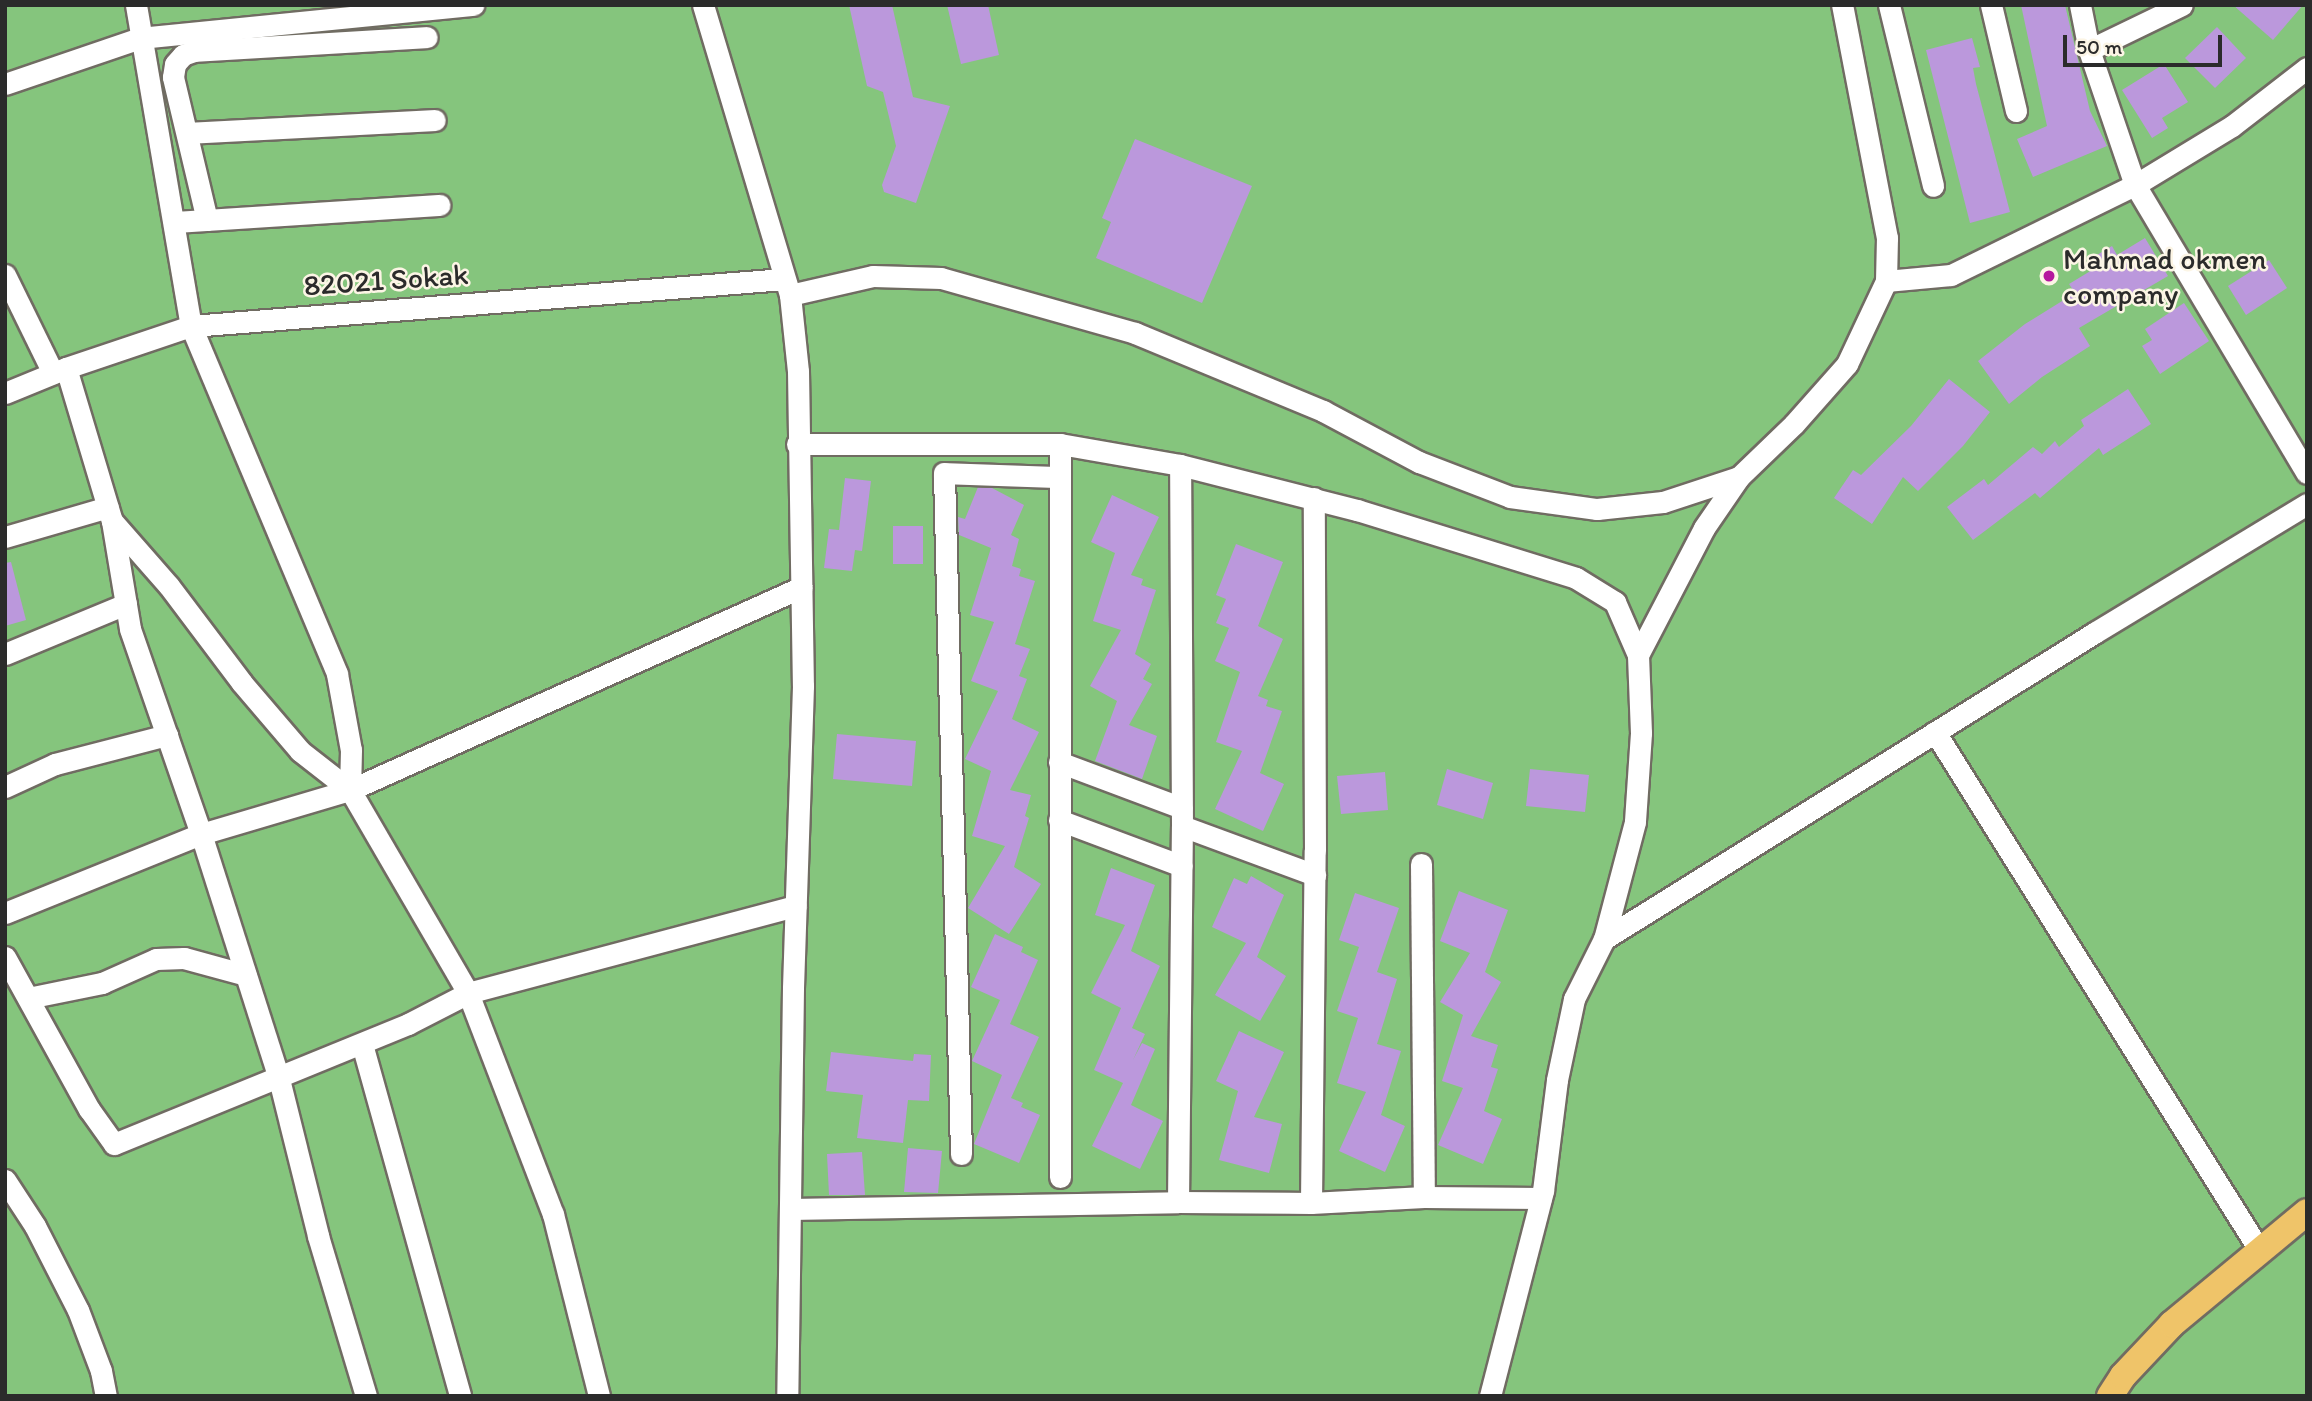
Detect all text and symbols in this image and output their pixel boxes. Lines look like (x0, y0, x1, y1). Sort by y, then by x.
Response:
scale bar (2067, 21, 2226, 65)
text: 50 m (2076, 34, 2122, 59)
place label: Mahmad okmen company (2063, 241, 2267, 312)
street label: 82021 Sokak (302, 256, 470, 304)
marker: Mahmad okmen company (2041, 268, 2057, 284)

